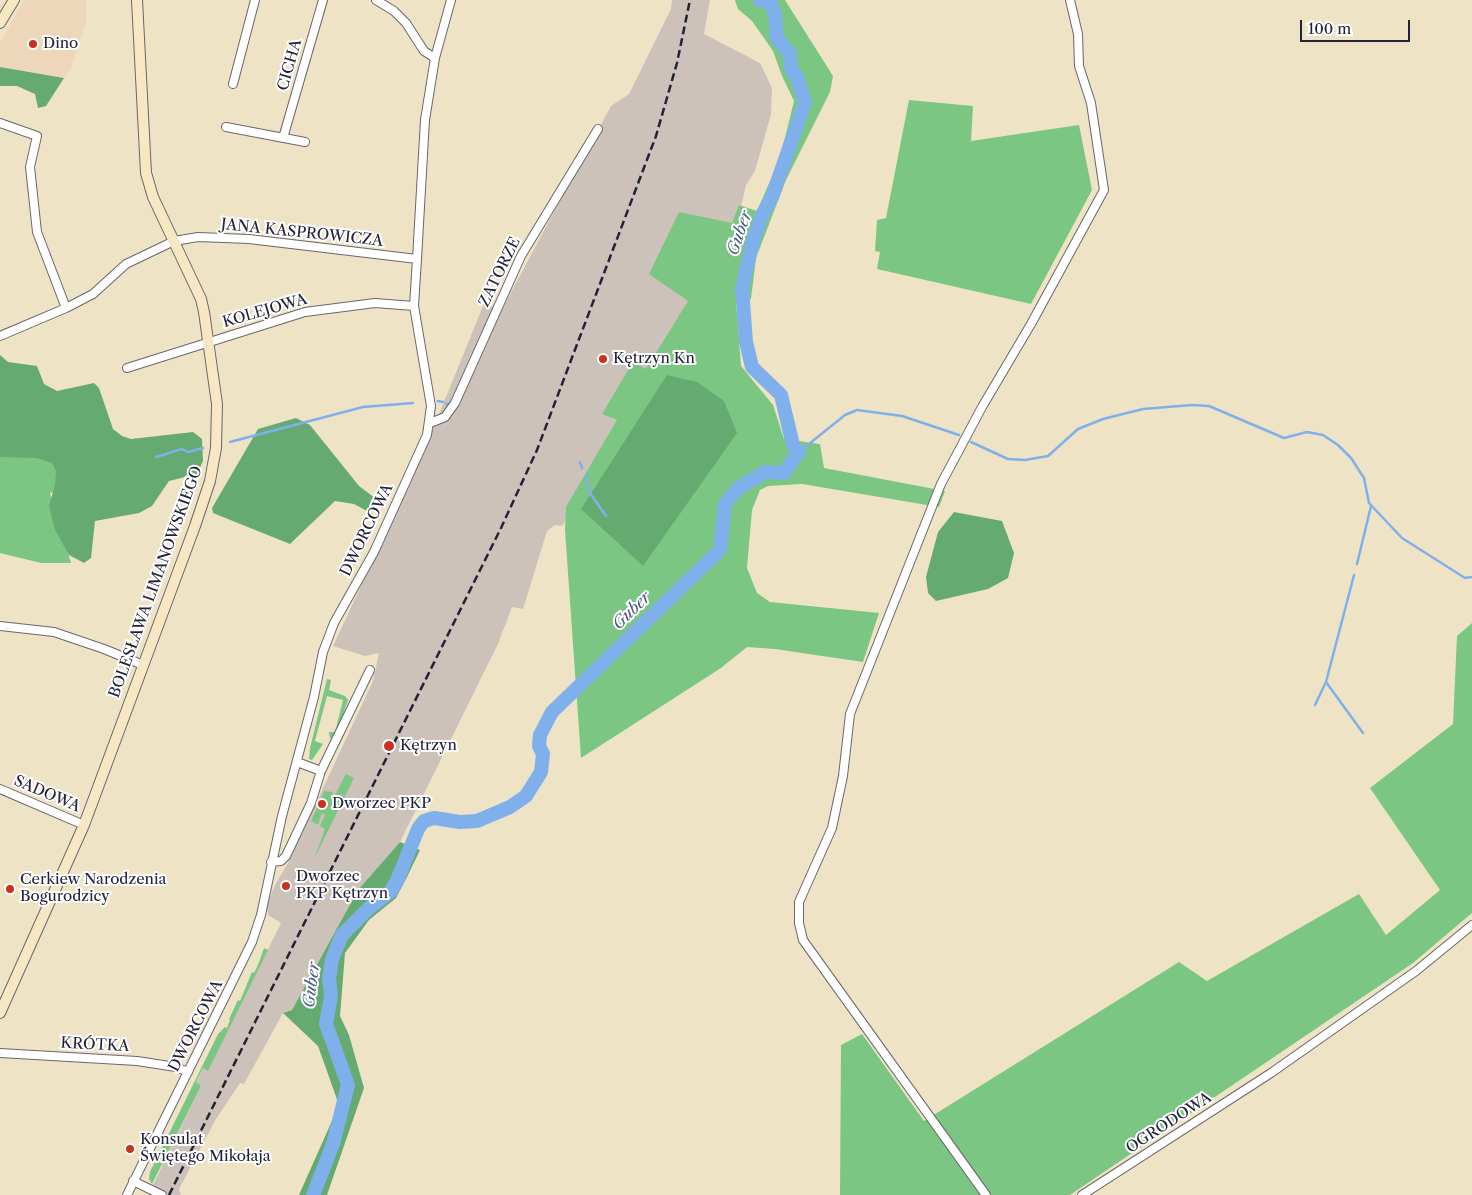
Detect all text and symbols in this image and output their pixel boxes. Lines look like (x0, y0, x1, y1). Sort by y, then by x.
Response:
scale bar (1302, 10, 1412, 42)
text: 100 m (1308, 19, 1351, 38)
place label: Dino (43, 35, 78, 53)
street label: CICHA (274, 37, 306, 93)
marker: Dino (27, 38, 39, 50)
water label: Guber (723, 208, 757, 258)
street label: JANA KASPROWICZA (220, 216, 384, 250)
street label: ZATORZE (475, 234, 525, 310)
street label: KOLEJOWA (221, 290, 309, 332)
place label: Kętrzyn Kn (613, 350, 695, 368)
marker: Kętrzyn Kn (597, 353, 609, 365)
street label: BOLESŁAWA LIMANOWSKIEGO (106, 464, 206, 700)
street label: DWORCOWA (337, 481, 397, 579)
water label: Guber (609, 588, 655, 634)
place label: Kętrzyn (400, 737, 457, 755)
marker: Kętrzyn (382, 739, 396, 753)
street label: SADOWA (11, 772, 83, 816)
place label: Dworzec PKP (332, 795, 431, 813)
marker: Dworzec PKP (316, 798, 328, 810)
place label: Dworzec PKP Kętrzyn (296, 868, 388, 903)
place label: Cerkiew Narodzenia Bogurodzicy (20, 871, 166, 906)
marker: Dworzec PKP Kętrzyn (280, 880, 292, 892)
marker: Cerkiew Narodzenia Bogurodzicy (4, 883, 16, 895)
water label: Guber (300, 961, 324, 1009)
street label: DWORCOWA (165, 977, 227, 1075)
street label: KRÓTKA (60, 1034, 130, 1056)
street label: OGRODOWA (1123, 1089, 1215, 1157)
place label: Konsulat Świętego Mikołaja (140, 1131, 271, 1166)
marker: Konsulat Świętego Mikołaja (124, 1143, 136, 1155)

